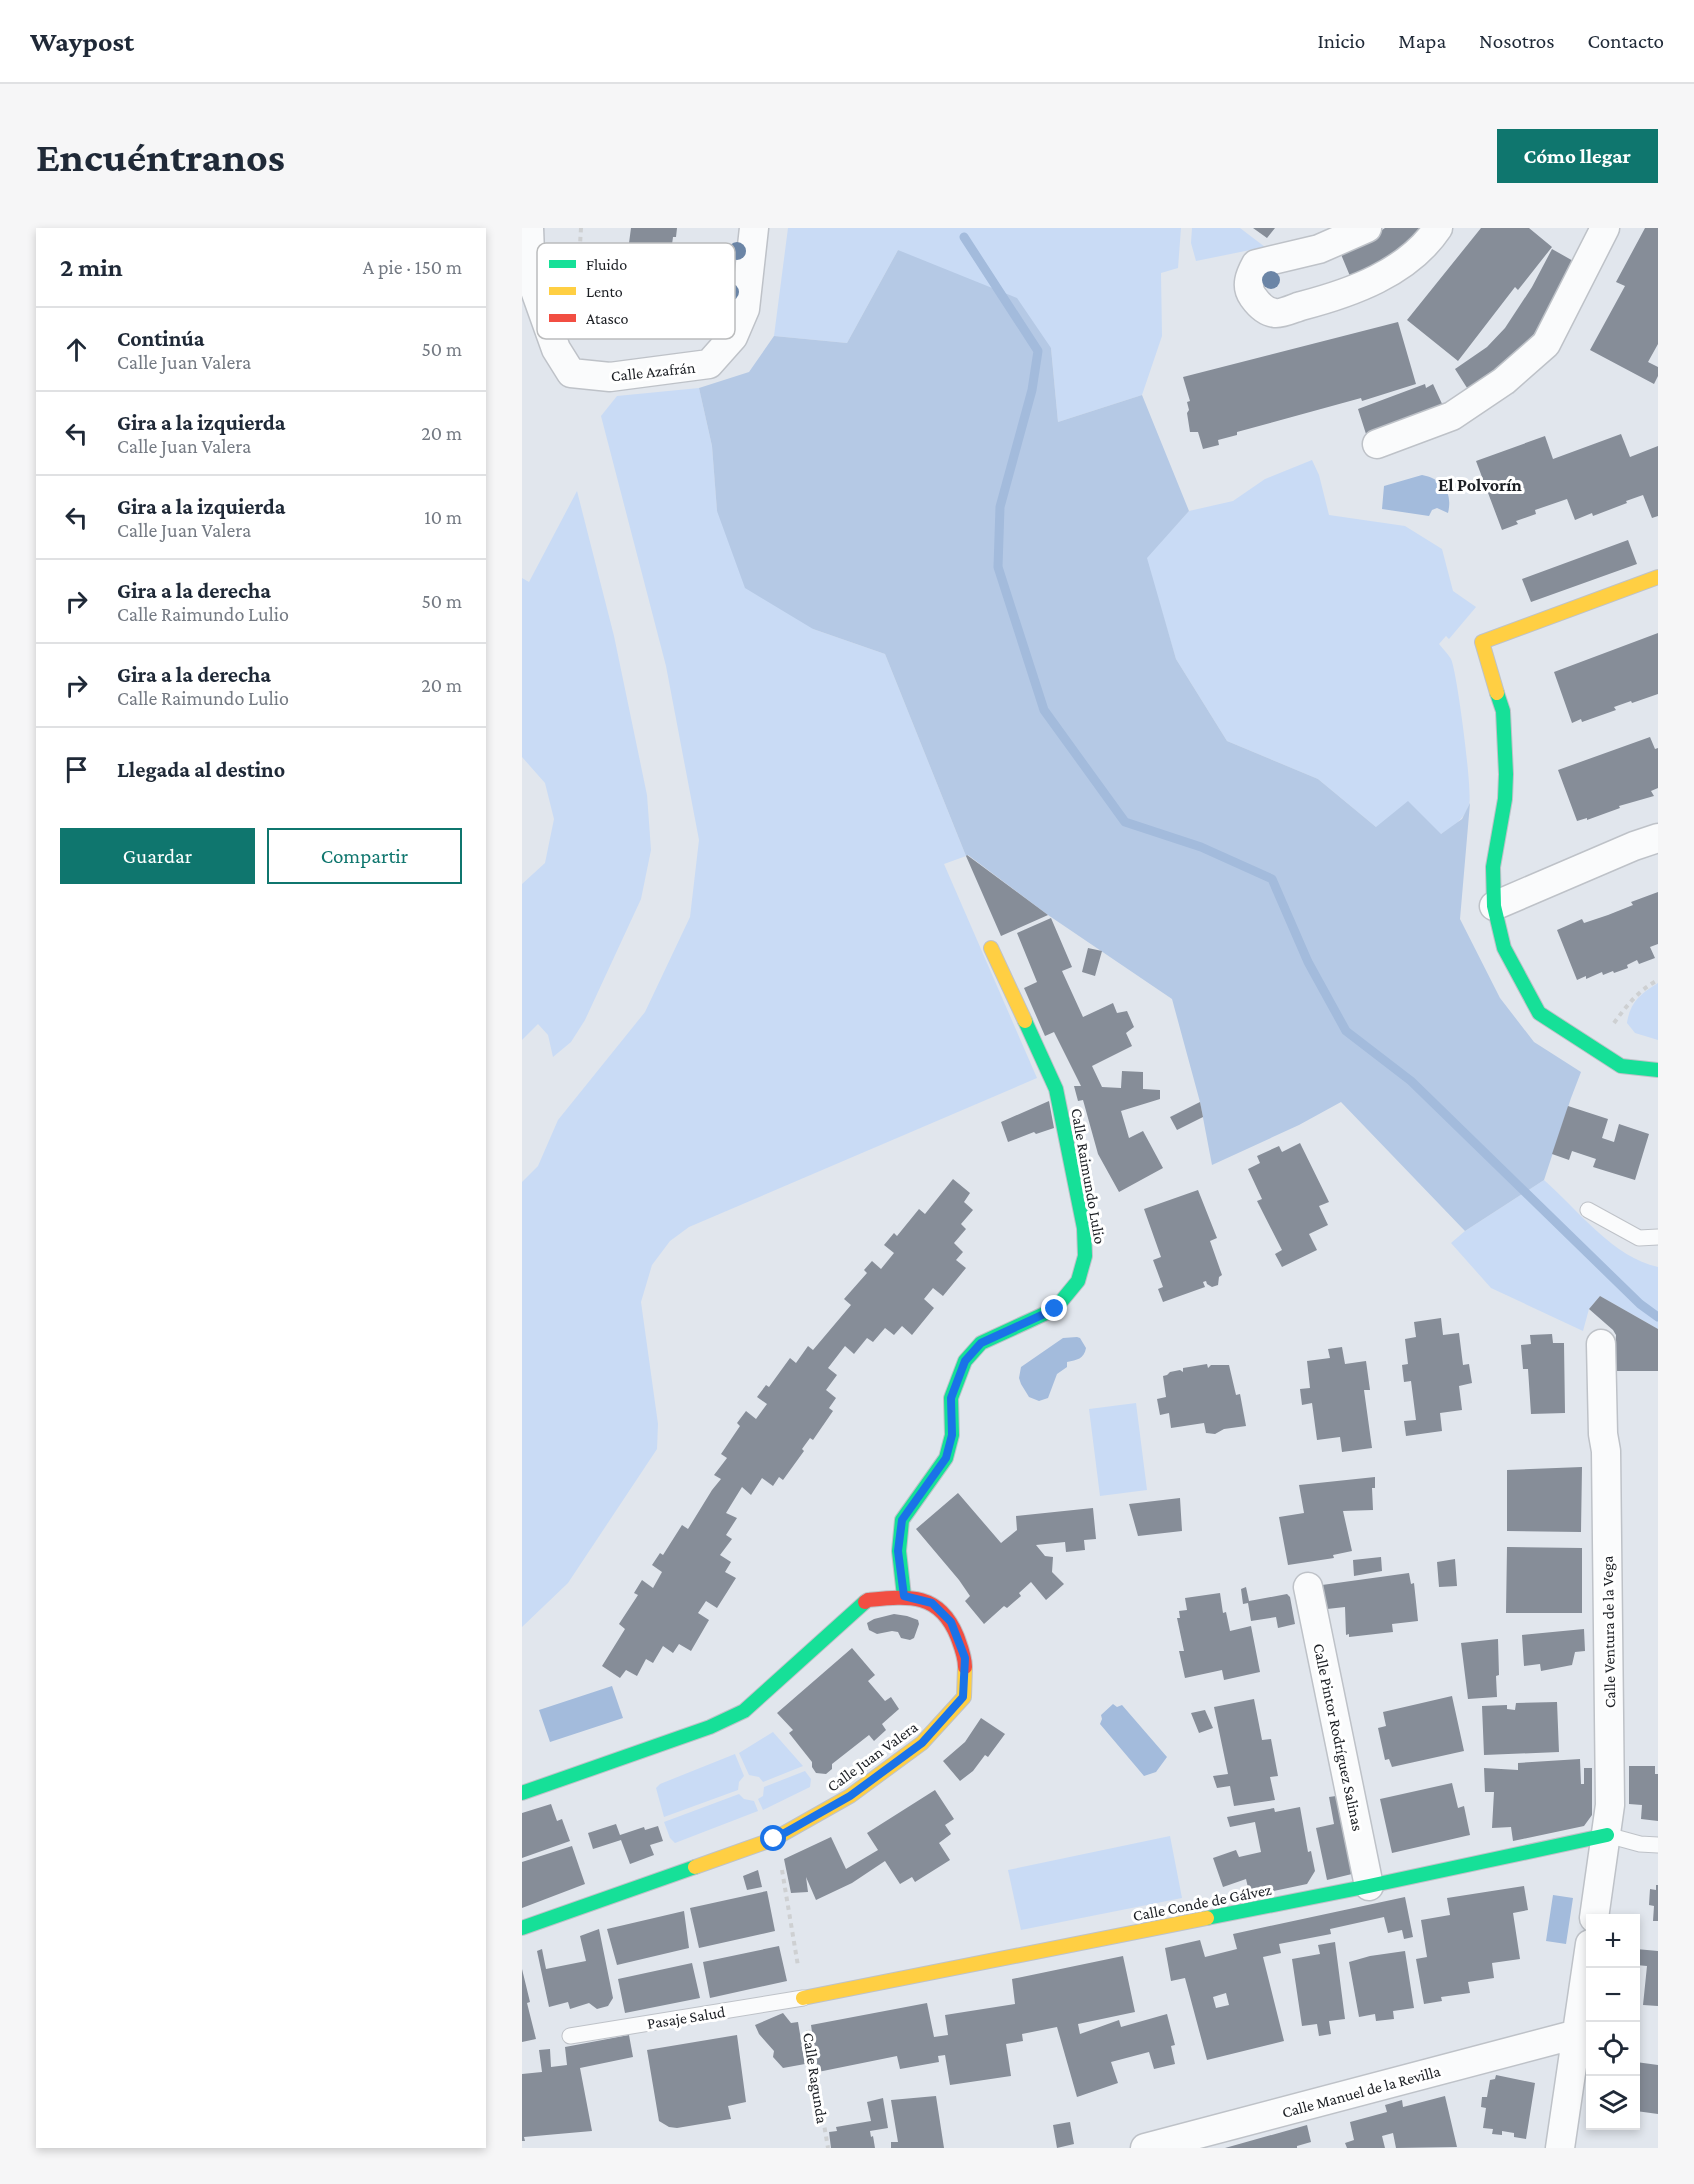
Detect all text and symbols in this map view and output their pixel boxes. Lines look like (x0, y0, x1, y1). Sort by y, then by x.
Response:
text: Waypost (30, 26, 134, 57)
text: Inicio (1317, 29, 1365, 53)
text: Mapa (1398, 29, 1446, 53)
text: Nosotros (1479, 29, 1555, 53)
text: Contacto (1588, 29, 1664, 53)
button: Cómo llegar (1497, 129, 1658, 183)
text: Encuéntranos (36, 133, 285, 180)
legend (537, 243, 735, 339)
text: 2 min (60, 253, 123, 282)
text: A pie · 150 m (363, 256, 462, 278)
text: Fluido (586, 256, 627, 273)
text: Lento (586, 283, 623, 300)
text: Atasco (586, 310, 628, 327)
text: Continúa (117, 326, 204, 351)
icon: ahead (60, 333, 93, 366)
text: 50 m (421, 338, 462, 360)
text: Calle Juan Valera (117, 351, 251, 373)
street label: Calle Azafrán (610, 359, 696, 384)
text: Gira a la izquierda (117, 410, 286, 435)
icon: left (60, 417, 93, 450)
text: 20 m (421, 422, 462, 444)
text: Calle Juan Valera (117, 435, 251, 457)
district label: El Polvorín (1438, 475, 1523, 495)
text: Gira a la izquierda (117, 494, 286, 519)
icon: left (60, 501, 93, 534)
text: 10 m (424, 506, 462, 528)
text: Calle Juan Valera (117, 519, 251, 541)
text: Gira a la derecha (117, 578, 271, 603)
icon: right (60, 585, 93, 618)
text: 50 m (421, 590, 462, 612)
text: Calle Raimundo Lulio (117, 603, 289, 625)
text: Gira a la derecha (117, 662, 271, 687)
icon: right (60, 669, 93, 702)
text: 20 m (421, 674, 462, 696)
text: Calle Raimundo Lulio (117, 687, 289, 709)
icon: arrive (60, 753, 93, 786)
text: Llegada al destino (117, 757, 285, 782)
button: Guardar (60, 828, 255, 884)
button: Compartir (267, 828, 462, 884)
street label: Calle Raimundo Lulio (1068, 1107, 1109, 1245)
route end (1041, 1295, 1067, 1321)
street label: Calle Ventura de la Vega (1599, 1555, 1619, 1708)
street label: Calle Pintor Rodríguez Salinas (1309, 1642, 1367, 1833)
street label: Calle Juan Valera (824, 1718, 922, 1796)
route start (760, 1825, 786, 1851)
street label: Calle Conde de Gálvez (1131, 1881, 1273, 1924)
map controls (1586, 1914, 1640, 2130)
button: + (1586, 1914, 1640, 1968)
button: − (1586, 1968, 1640, 2022)
street label: Pasaje Salud (646, 2003, 727, 2033)
button: locate (1586, 2022, 1640, 2076)
street label: Calle Ragunda (799, 2031, 831, 2126)
street label: Calle Manuel de la Revilla (1280, 2062, 1443, 2121)
button: layers (1586, 2076, 1640, 2130)

